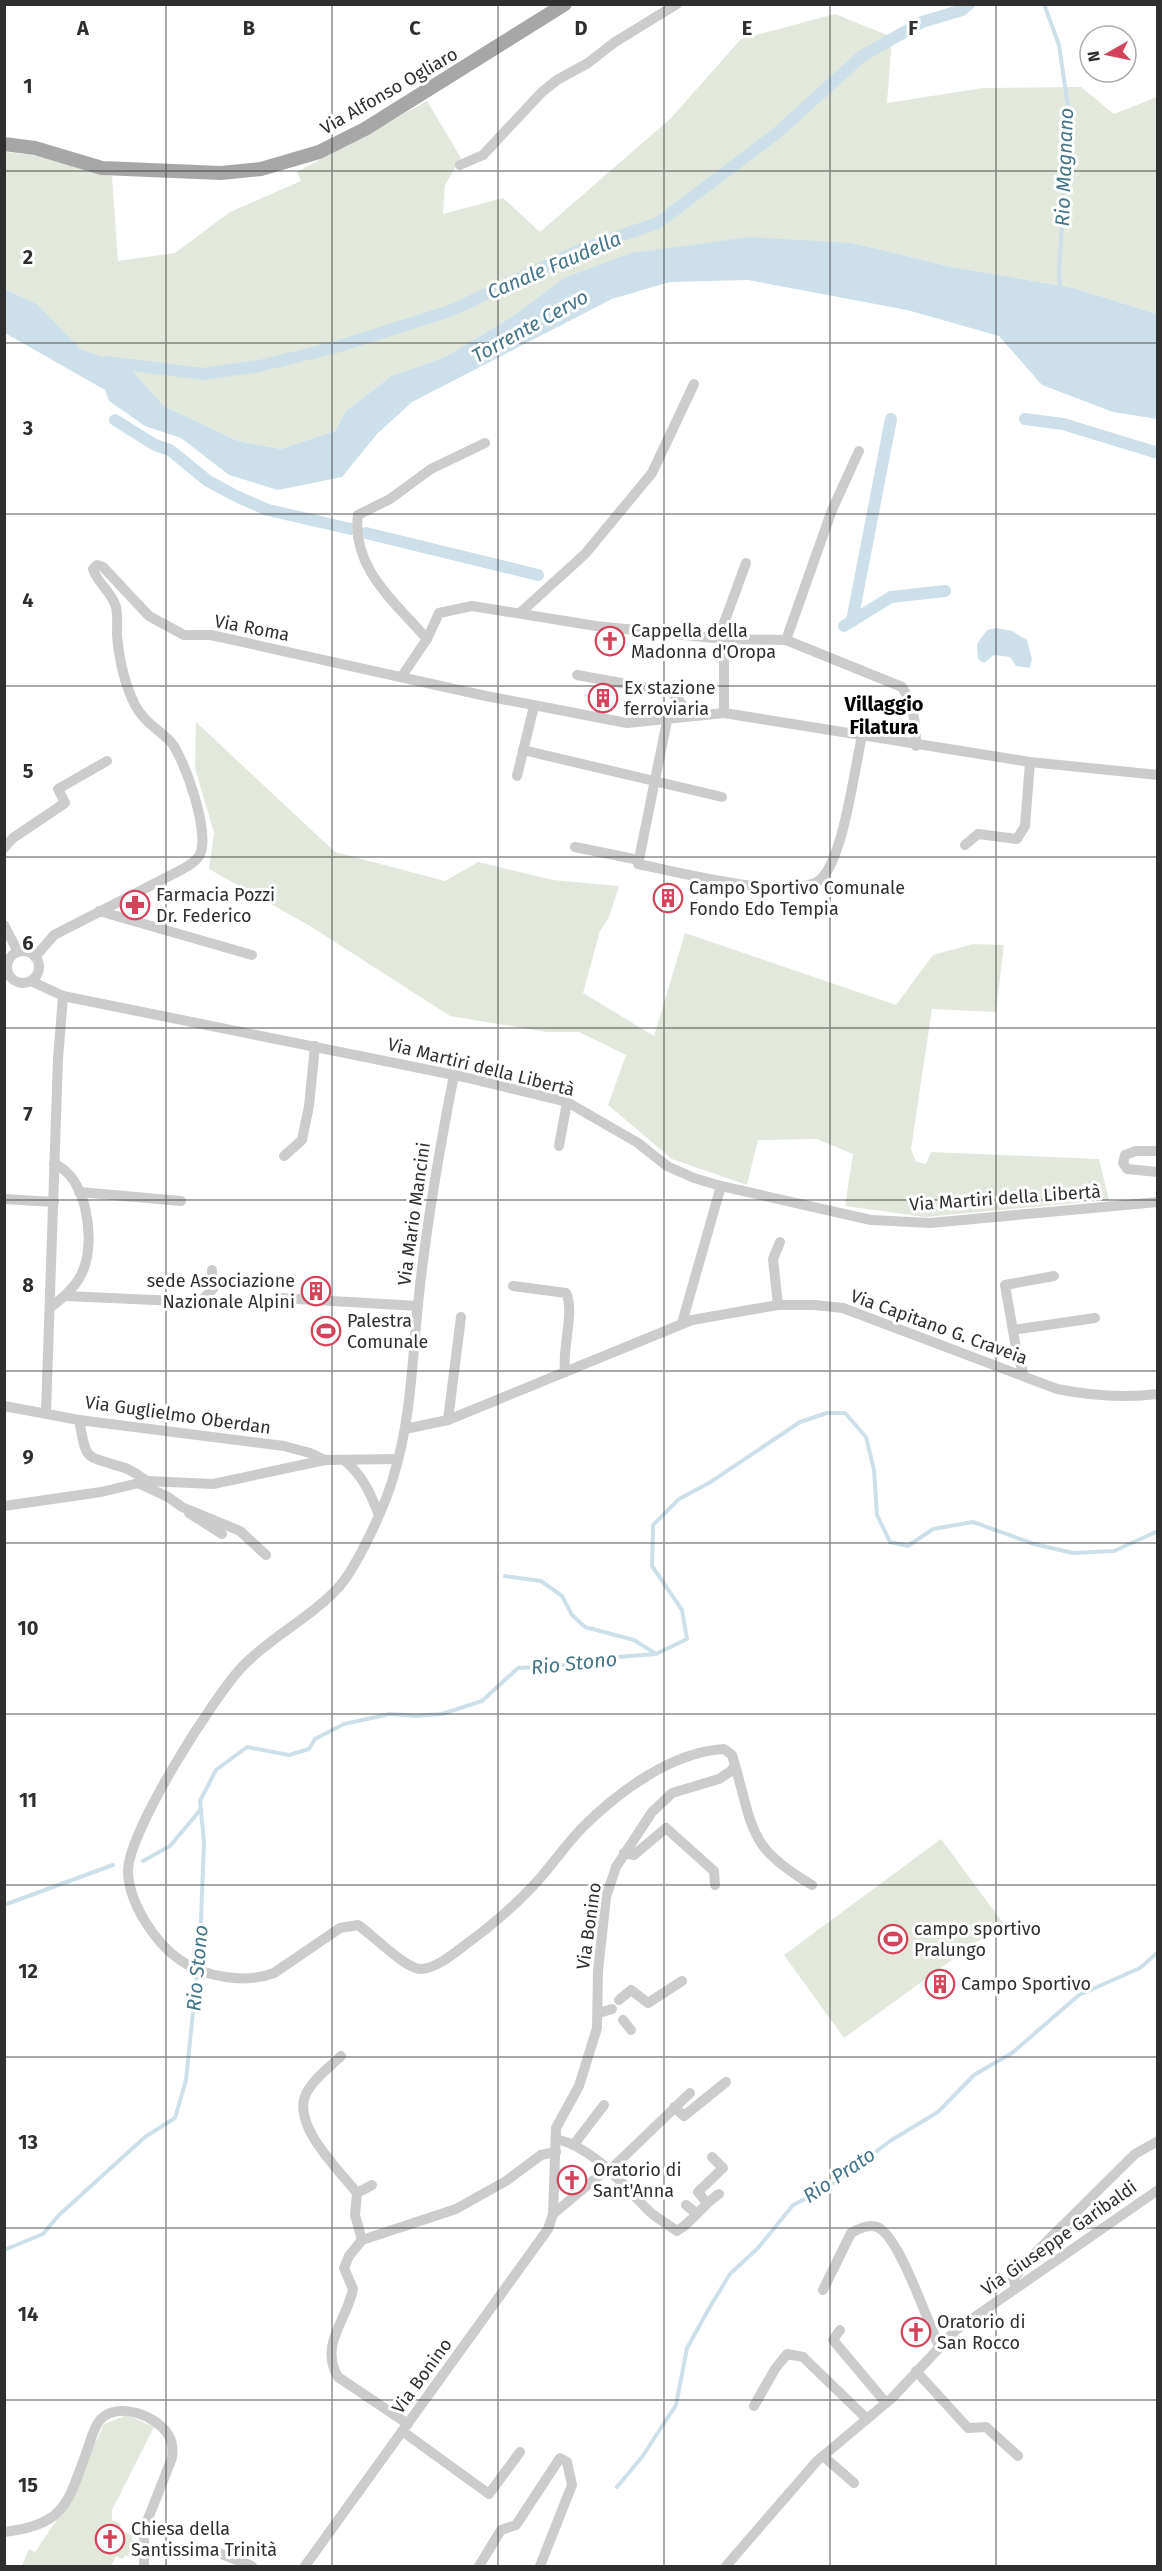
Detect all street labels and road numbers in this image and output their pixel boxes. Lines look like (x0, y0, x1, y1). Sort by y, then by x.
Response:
street label: Via Alfonso Ogliaro (317, 43, 461, 139)
street label: Via Roma (213, 610, 291, 646)
street label: Via Martiri della Libertà (385, 1033, 577, 1101)
street label: Via Mario Mancini (393, 1141, 435, 1287)
street label: Via Martiri della Libertà (908, 1180, 1102, 1216)
street label: Via Capitano G. Craveia (848, 1285, 1030, 1369)
street label: Via Guglielmo Oberdan (84, 1391, 272, 1439)
street label: Via Bonino (572, 1881, 606, 1971)
street label: Via Giuseppe Garibaldi (977, 2176, 1141, 2300)
street label: Via Bonino (387, 2334, 457, 2418)

